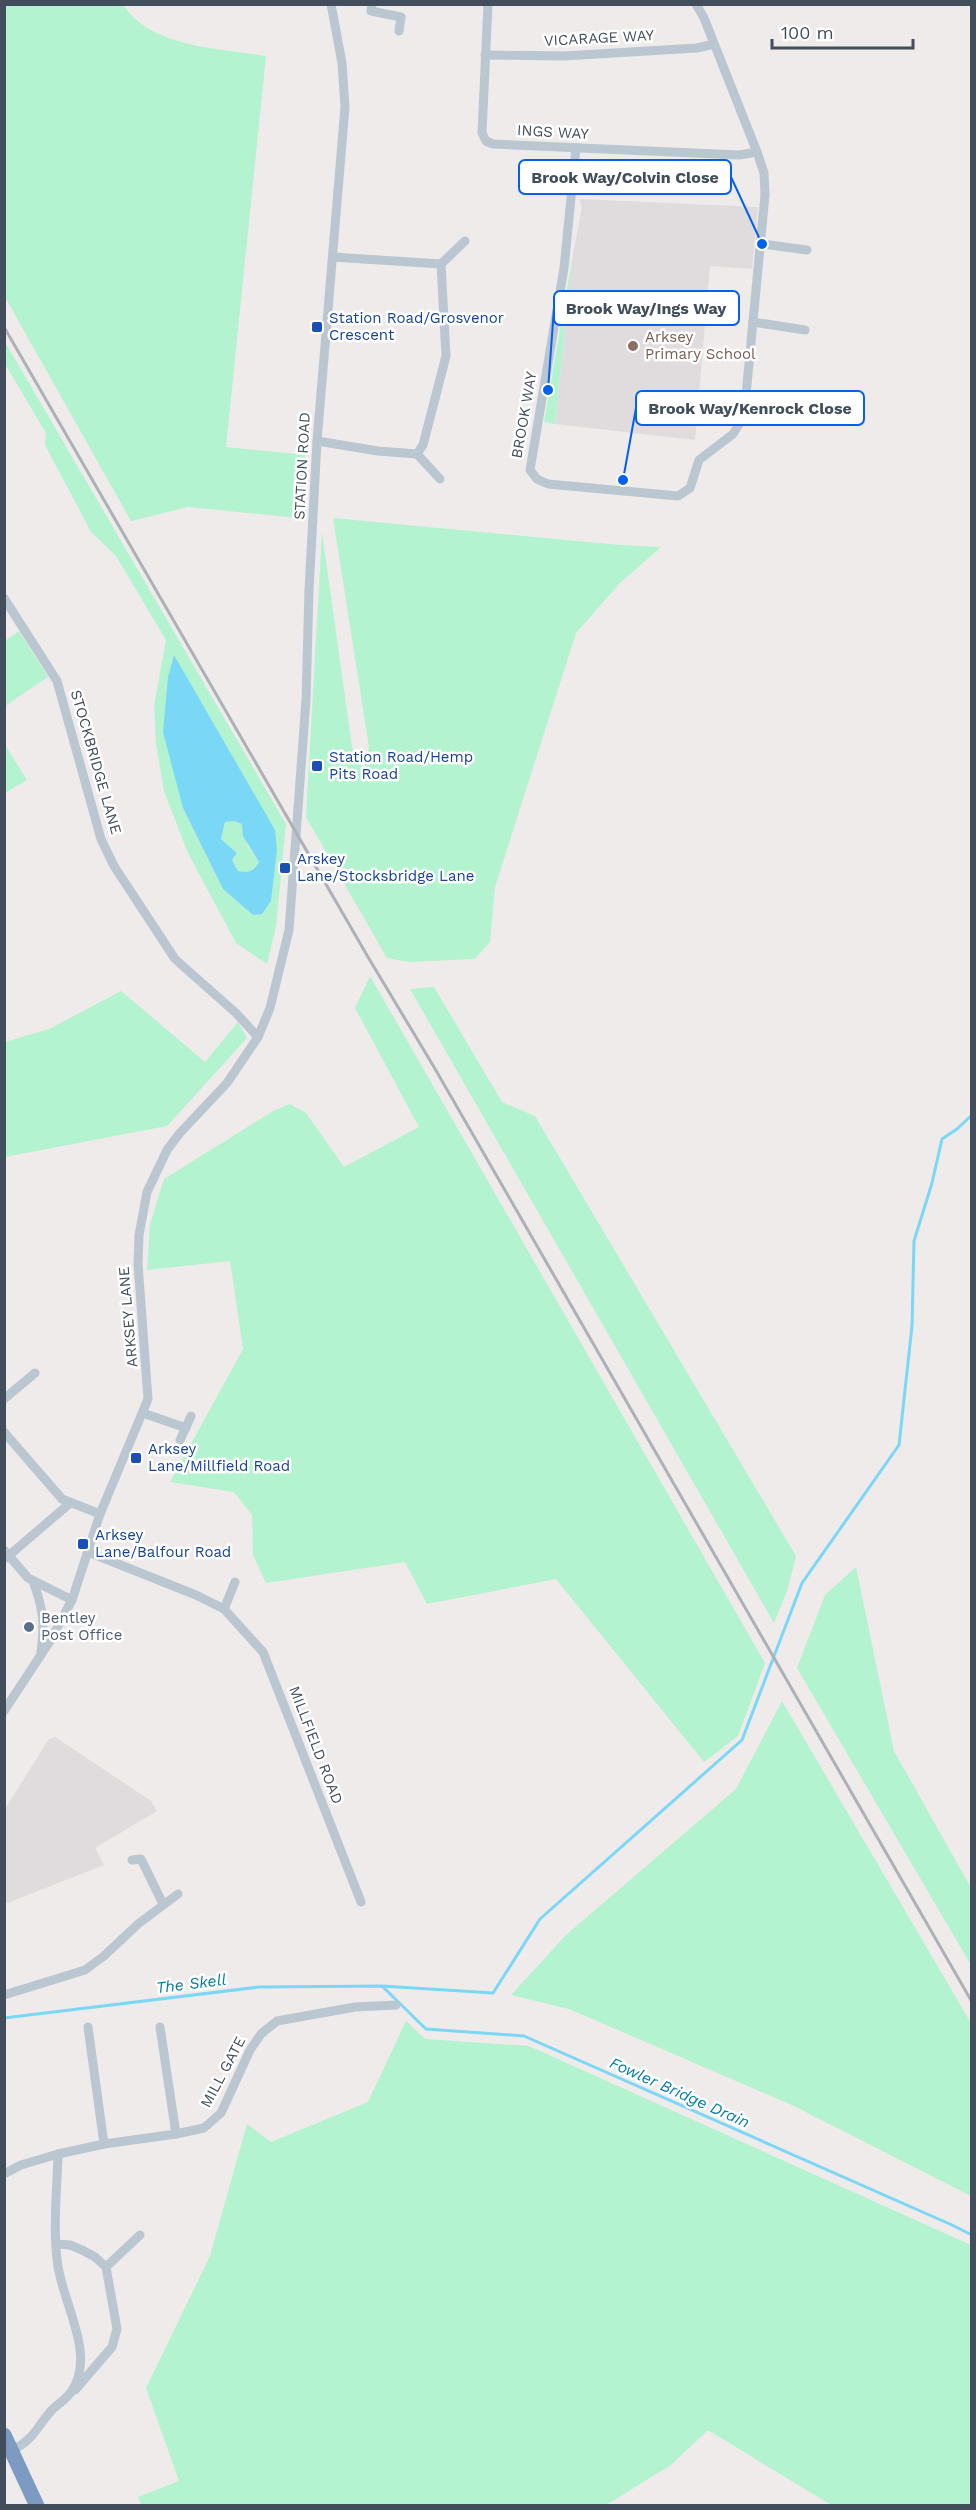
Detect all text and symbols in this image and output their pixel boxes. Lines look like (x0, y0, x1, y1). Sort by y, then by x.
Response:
scale bar (772, 12, 913, 50)
text: 100 m (781, 22, 834, 43)
street label: VICARAGE WAY (543, 26, 655, 50)
street label: INGS WAY (517, 121, 590, 143)
callout: Brook Way/Colvin Close (519, 160, 731, 194)
text: Brook Way/Colvin Close (531, 168, 719, 187)
callout: Brook Way/Ings Way (554, 291, 739, 325)
text: Brook Way/Ings Way (566, 299, 727, 318)
place label: Station Road/Grosvenor Crescent (329, 309, 504, 344)
marker: Station Road/Grosvenor Crescent (310, 320, 324, 334)
place label: Arksey Primary School (645, 328, 756, 363)
marker: Arksey Primary School (626, 339, 640, 353)
street label: BROOK WAY (508, 370, 541, 460)
callout: Brook Way/Kenrock Close (636, 391, 864, 425)
text: Brook Way/Kenrock Close (648, 399, 852, 418)
street label: STATION ROAD (290, 412, 314, 520)
street label: STOCKBRIDGE LANE (67, 688, 125, 836)
place label: Station Road/Hemp Pits Road (329, 748, 473, 783)
marker: Station Road/Hemp Pits Road (310, 759, 324, 773)
place label: Arskey Lane/Stocksbridge Lane (297, 850, 474, 885)
marker: Arskey Lane/Stocksbridge Lane (278, 861, 292, 875)
street label: ARKSEY LANE (115, 1266, 141, 1368)
place label: Arksey Lane/Millfield Road (148, 1440, 290, 1475)
marker: Arksey Lane/Millfield Road (129, 1451, 143, 1465)
place label: Arksey Lane/Balfour Road (95, 1526, 231, 1561)
marker: Arksey Lane/Balfour Road (76, 1537, 90, 1551)
place label: Bentley Post Office (41, 1609, 122, 1644)
marker: Bentley Post Office (22, 1620, 36, 1634)
street label: MILLFIELD ROAD (285, 1684, 347, 1806)
water label: The Skell (155, 1970, 227, 1997)
street label: MILL GATE (197, 2033, 249, 2111)
water label: Fowler Bridge Drain (607, 2053, 753, 2132)

